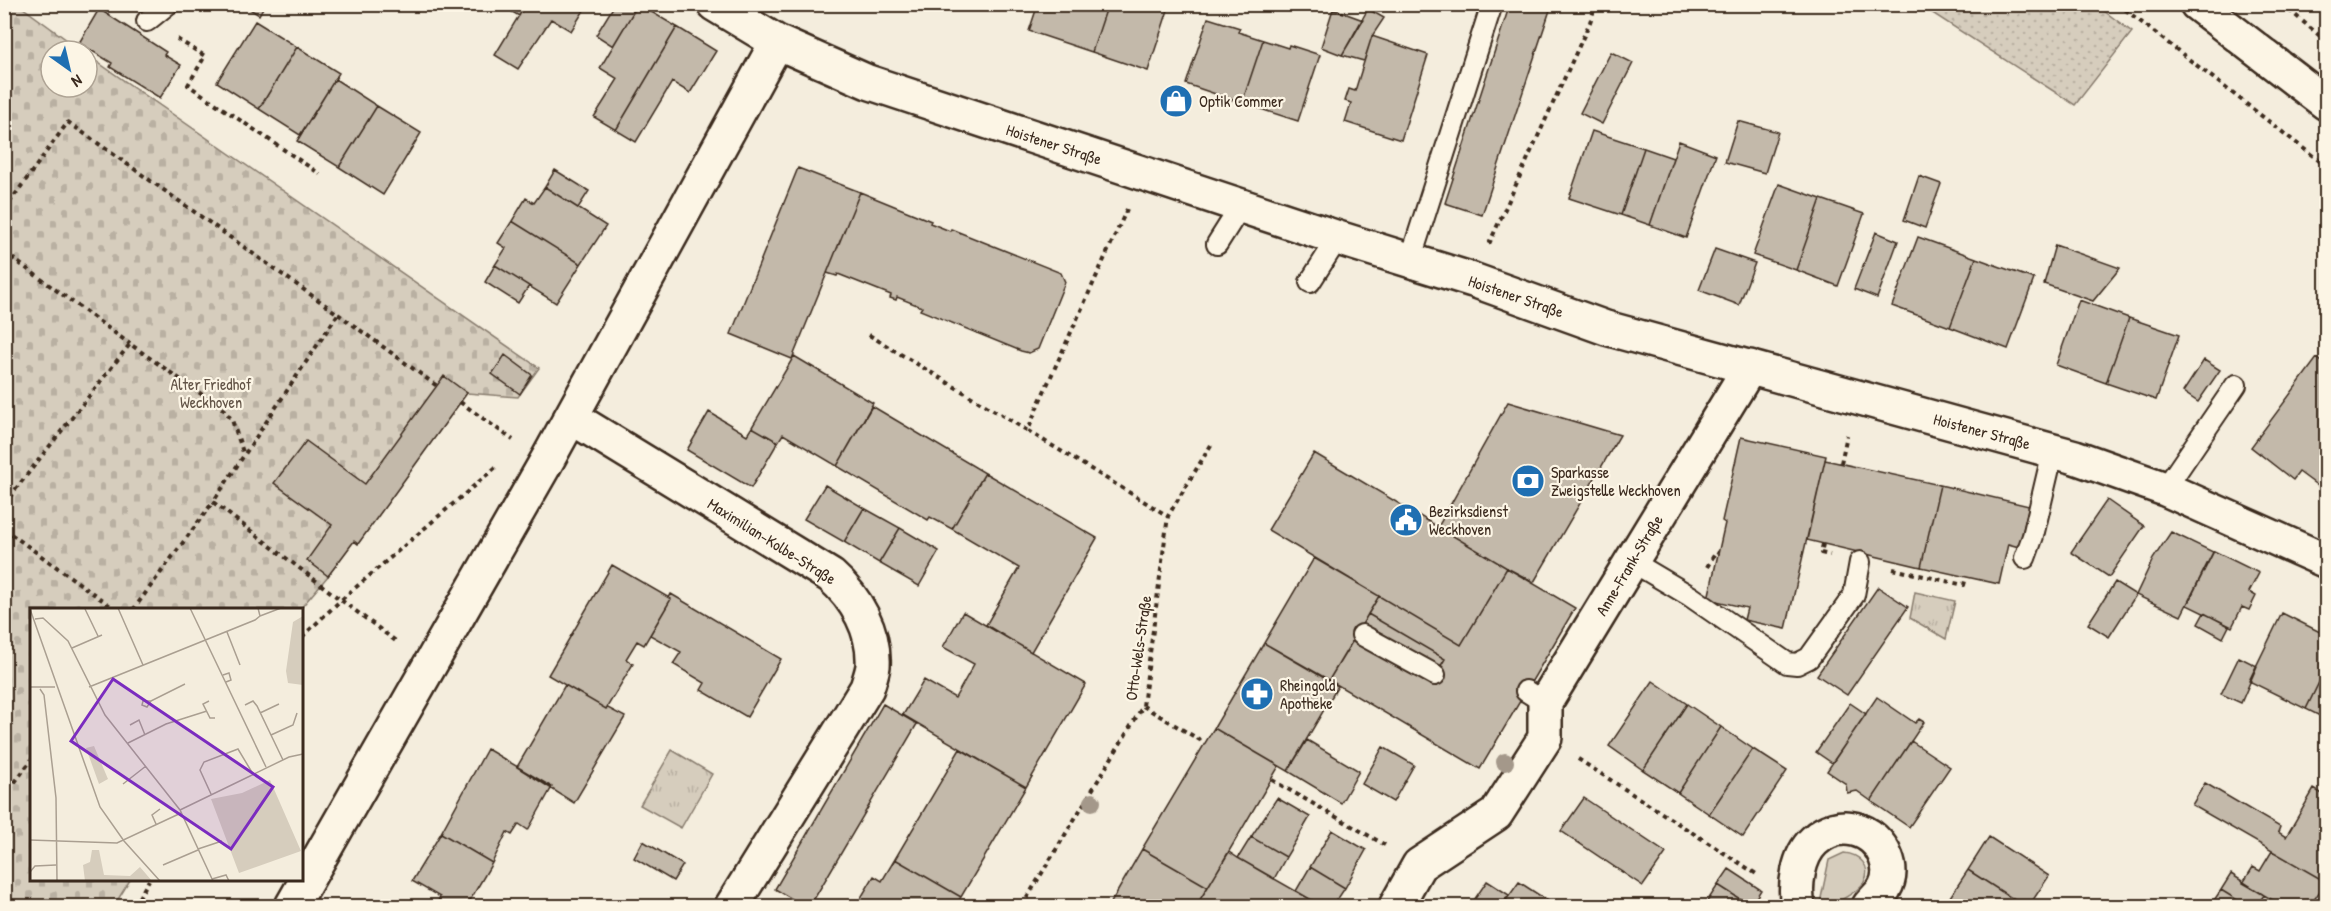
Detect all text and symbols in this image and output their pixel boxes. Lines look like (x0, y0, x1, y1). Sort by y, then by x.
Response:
north arrow (39, 39, 99, 99)
text: N (67, 70, 87, 93)
shop icon: Optik Commer (1158, 83, 1194, 119)
place label: Optik Commer (1199, 90, 1284, 112)
street label: Hoistener Straße (1003, 118, 1105, 170)
street label: Hoistener Straße (1466, 269, 1567, 323)
park label: Alter Friedhof Weckhoven (170, 373, 252, 413)
street label: Hoistener Straße (1931, 408, 2033, 455)
place label: Sparkasse Zweigstelle Weckhoven (1551, 461, 1681, 501)
bank icon: Sparkasse Zweigstelle Weckhoven (1510, 463, 1546, 499)
street label: Maximilian-Kolbe-Straße (704, 493, 841, 590)
place label: Bezirksdienst Weckhoven (1429, 500, 1508, 540)
public building icon: Bezirksdienst Weckhoven (1388, 502, 1424, 538)
street label: Anne-Frank-Straße (1590, 510, 1668, 620)
street label: Otto-Wels-Straße (1120, 593, 1156, 702)
inset map (30, 608, 303, 881)
place label: Rheingold Apotheke (1280, 674, 1335, 714)
pharmacy icon: Rheingold Apotheke (1239, 676, 1275, 712)

